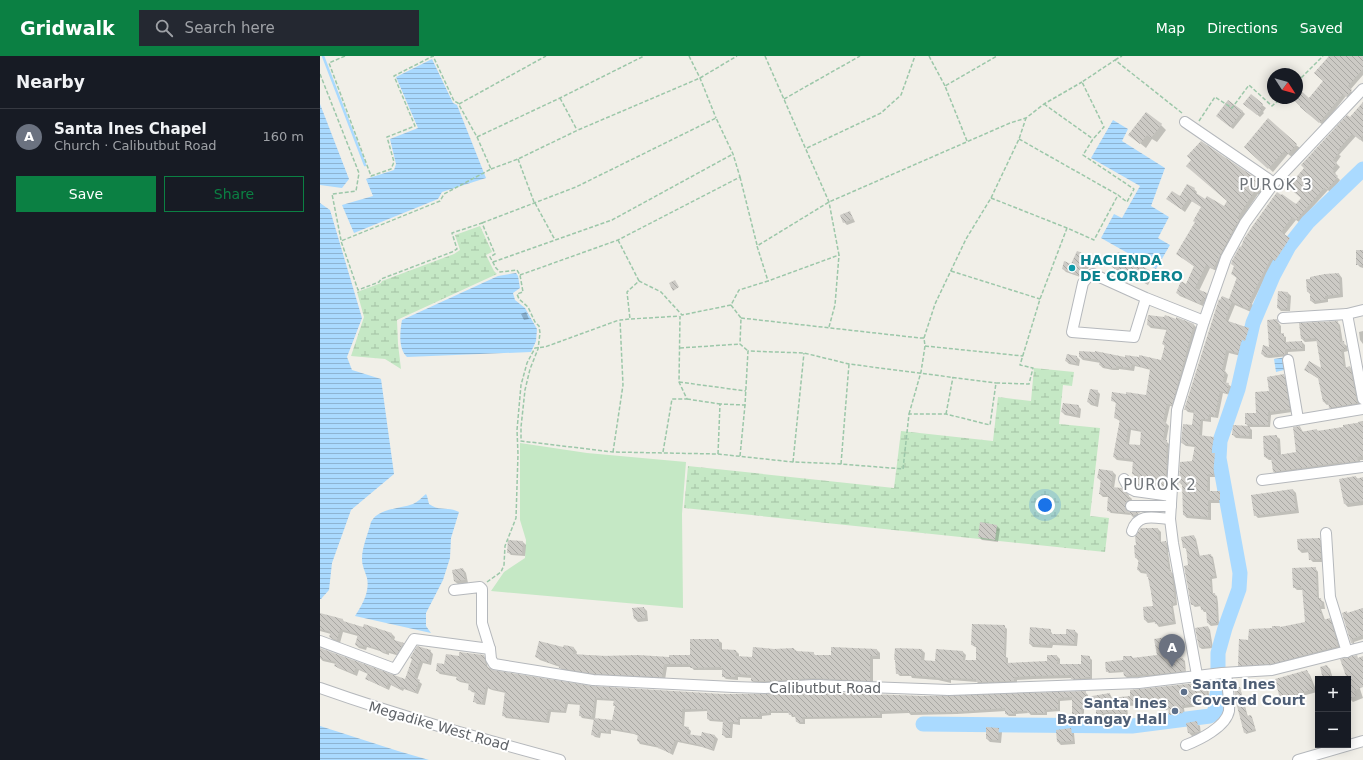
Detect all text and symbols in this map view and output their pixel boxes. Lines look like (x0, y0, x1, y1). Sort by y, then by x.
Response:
search box (139, 10, 419, 46)
text: Gridwalk (20, 17, 115, 39)
icon: search (153, 17, 175, 39)
text: Search here (185, 19, 275, 37)
text: Map (1156, 20, 1185, 36)
text: Directions (1207, 20, 1278, 36)
text: Saved (1300, 20, 1343, 36)
north arrow (1267, 68, 1303, 104)
text: Nearby (16, 72, 85, 92)
text: Santa Ines Chapel (54, 120, 207, 138)
text: A (24, 129, 34, 144)
text: 160 m (262, 129, 304, 144)
text: Church · Calibutbut Road (54, 138, 217, 153)
button: Save (16, 176, 156, 212)
button: Share (164, 176, 304, 212)
district label: PUROK 3 (1239, 176, 1313, 194)
place label: HACIENDA DE CORDERO (1080, 252, 1183, 284)
marker: HACIENDA DE CORDERO (1067, 263, 1077, 273)
district label: PUROK 2 (1123, 476, 1197, 494)
your location (1035, 495, 1055, 515)
pin: A (1159, 634, 1185, 667)
place label: Santa Ines Covered Court (1192, 676, 1306, 708)
map controls (1315, 676, 1351, 748)
button: + (1315, 676, 1351, 712)
street label: Calibutbut Road (769, 680, 881, 696)
marker: Santa Ines Covered Court (1179, 687, 1189, 697)
place label: Santa Ines Barangay Hall (1057, 695, 1167, 727)
street label: Megadike West Road (367, 698, 511, 754)
marker: Santa Ines Barangay Hall (1170, 706, 1180, 716)
button: − (1315, 712, 1351, 748)

